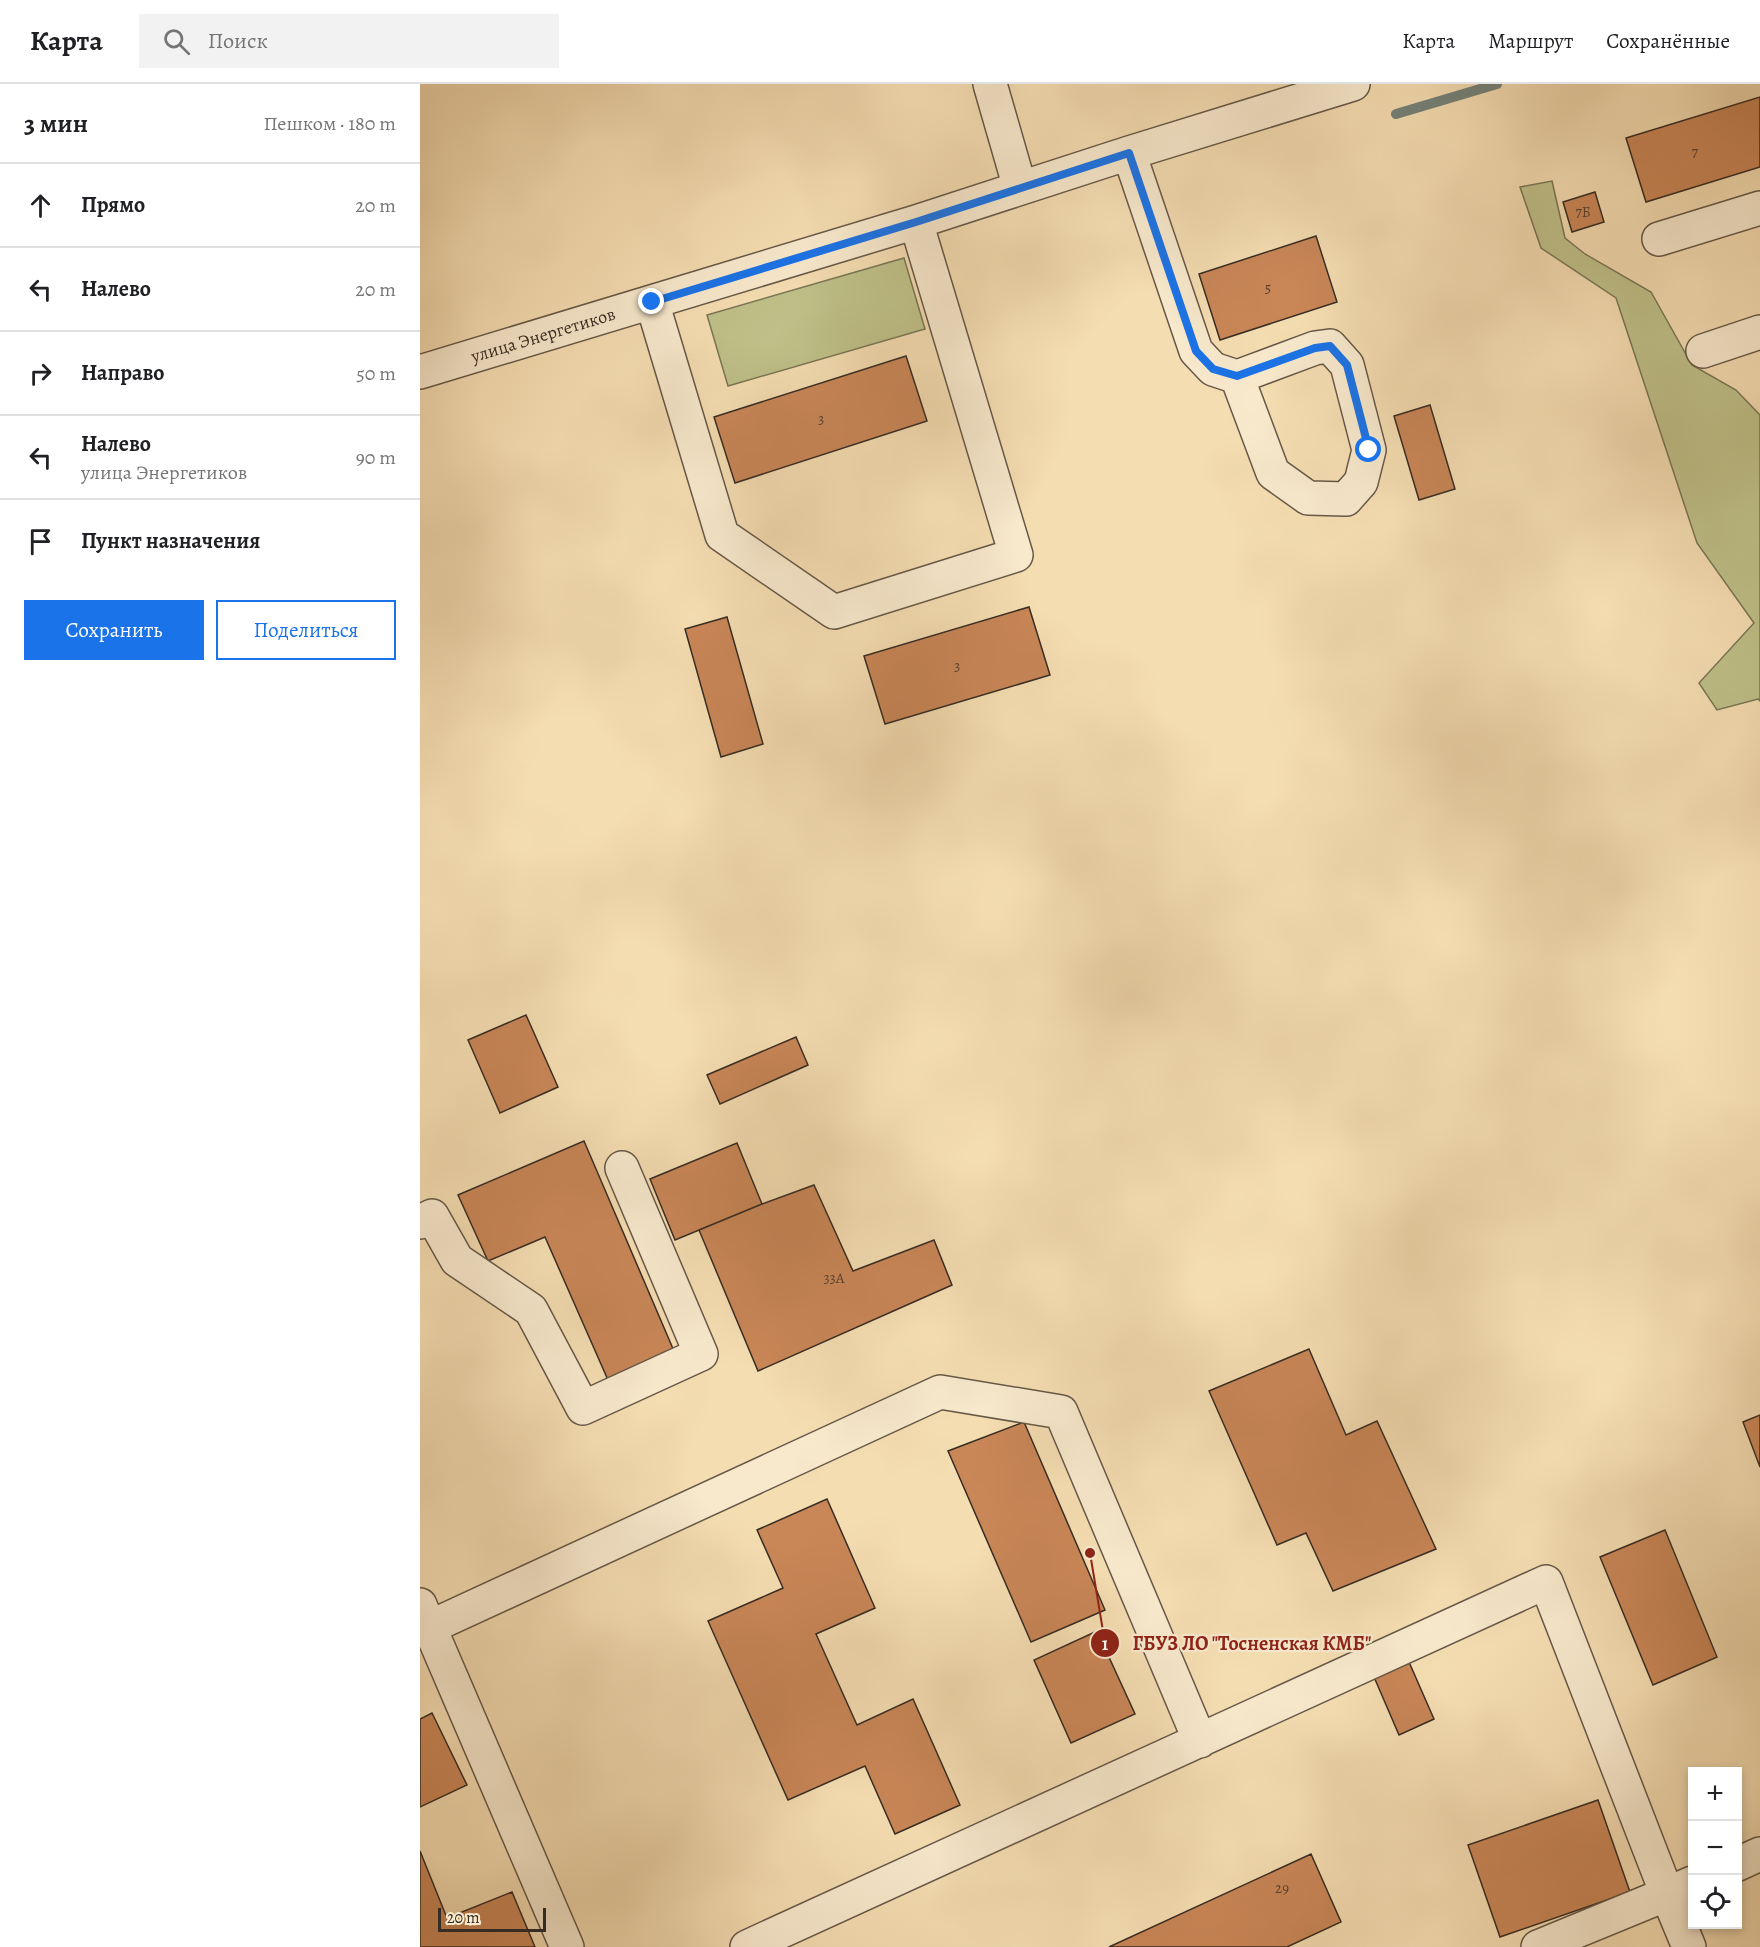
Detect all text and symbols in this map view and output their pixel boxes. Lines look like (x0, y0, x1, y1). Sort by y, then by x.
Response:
search box (139, 14, 559, 68)
text: Карта (30, 22, 103, 60)
icon: search (160, 25, 193, 58)
text: Поиск (208, 26, 268, 56)
text: Карта (1402, 27, 1455, 55)
text: Маршрут (1488, 27, 1573, 55)
text: Сохранённые (1606, 27, 1730, 55)
text: 3 мин (24, 106, 88, 141)
text: Пешком · 180 m (264, 110, 396, 137)
house number: 7 (1692, 142, 1699, 162)
icon: ahead (24, 189, 57, 222)
text: Прямо (81, 190, 145, 220)
text: 20 m (355, 192, 396, 219)
house number: 7Б (1575, 202, 1591, 222)
icon: left (24, 273, 57, 306)
text: Налево (81, 274, 151, 304)
text: 20 m (355, 276, 396, 303)
house number: 5 (1265, 278, 1271, 298)
route end (638, 288, 664, 314)
street label: улица Энергетиков (467, 302, 618, 369)
icon: right (24, 357, 57, 390)
text: Направо (81, 358, 164, 388)
text: 50 m (356, 360, 396, 387)
house number: 3 (818, 409, 824, 429)
text: Налево (81, 429, 151, 459)
route start (1355, 436, 1381, 462)
icon: left (24, 441, 57, 474)
text: 90 m (356, 444, 396, 471)
text: улица Энергетиков (81, 459, 247, 486)
icon: arrive (24, 525, 57, 558)
text: Пункт назначения (81, 526, 260, 556)
button: Сохранить (24, 600, 204, 660)
button: Поделиться (216, 600, 396, 660)
house number: 3 (954, 656, 960, 676)
house number: 33А (823, 1268, 845, 1288)
callout: ГБУЗ ЛО "Тосненская КМБ" (1090, 1624, 1383, 1662)
text: ГБУЗ ЛО "Тосненская КМБ" (1133, 1630, 1371, 1657)
text: 1 (1102, 1632, 1109, 1656)
map controls (1688, 1767, 1742, 1929)
button: + (1688, 1767, 1742, 1821)
button: − (1688, 1821, 1742, 1875)
button: locate (1688, 1875, 1742, 1929)
house number: 29 (1275, 1878, 1289, 1898)
scale bar (438, 1905, 546, 1932)
text: 20 m (447, 1907, 480, 1929)

